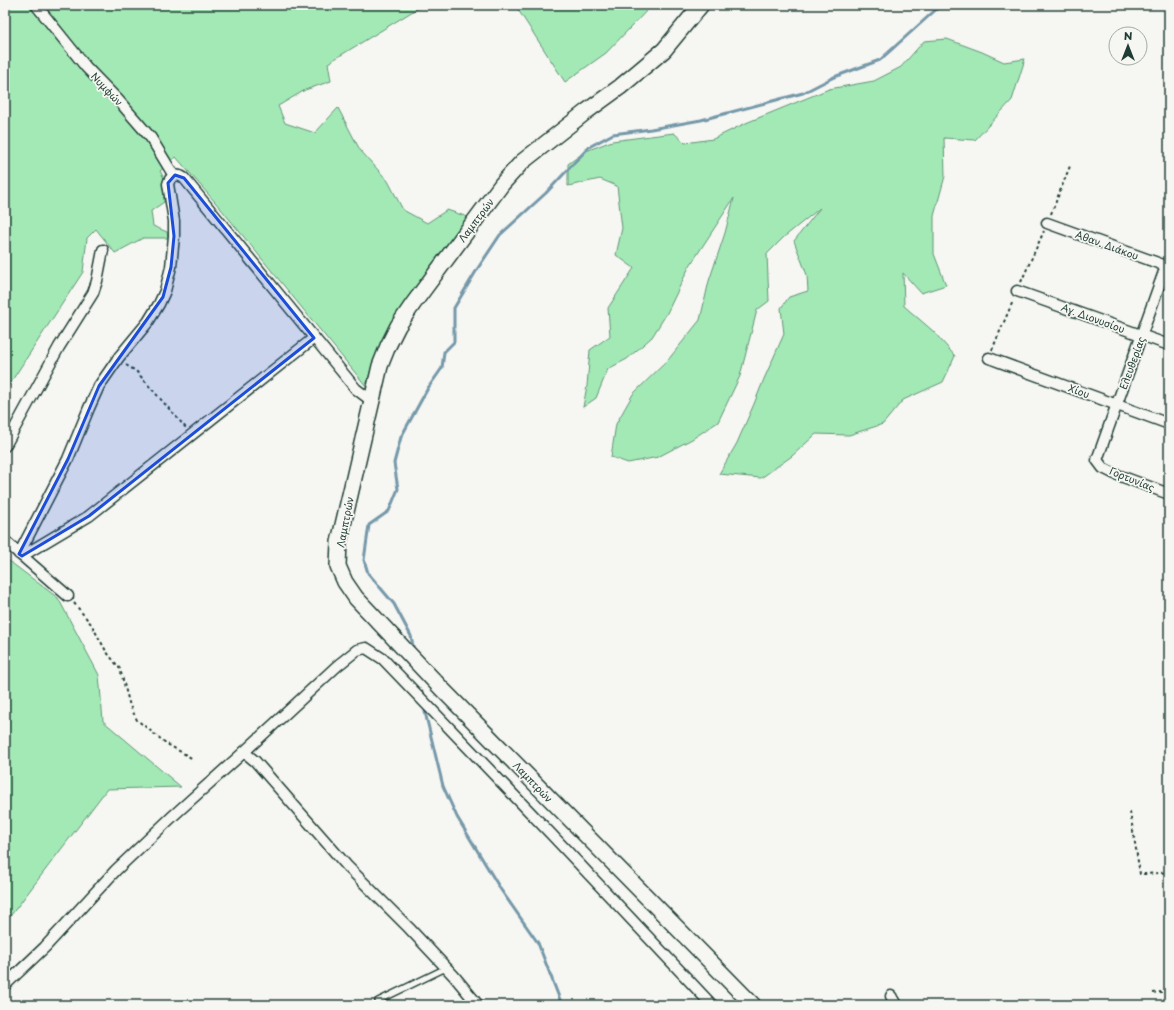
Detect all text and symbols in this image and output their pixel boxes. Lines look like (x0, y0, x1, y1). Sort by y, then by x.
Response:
north arrow (1108, 26, 1148, 66)
text: N (1124, 27, 1133, 44)
street label: Νυμφών (88, 69, 127, 109)
street label: Λαμπτρών (454, 195, 498, 245)
street label: Αθαν. Διάκου (1073, 226, 1141, 263)
street label: Αγ. Διονυσίου (1059, 299, 1127, 336)
street label: Ελευθερίας (1115, 334, 1148, 391)
street label: Χίου (1066, 380, 1092, 401)
street label: Γορτυνίας (1107, 463, 1157, 494)
street label: Λαμπτρών (332, 495, 358, 549)
street label: Λαμπτρών (509, 758, 557, 806)

